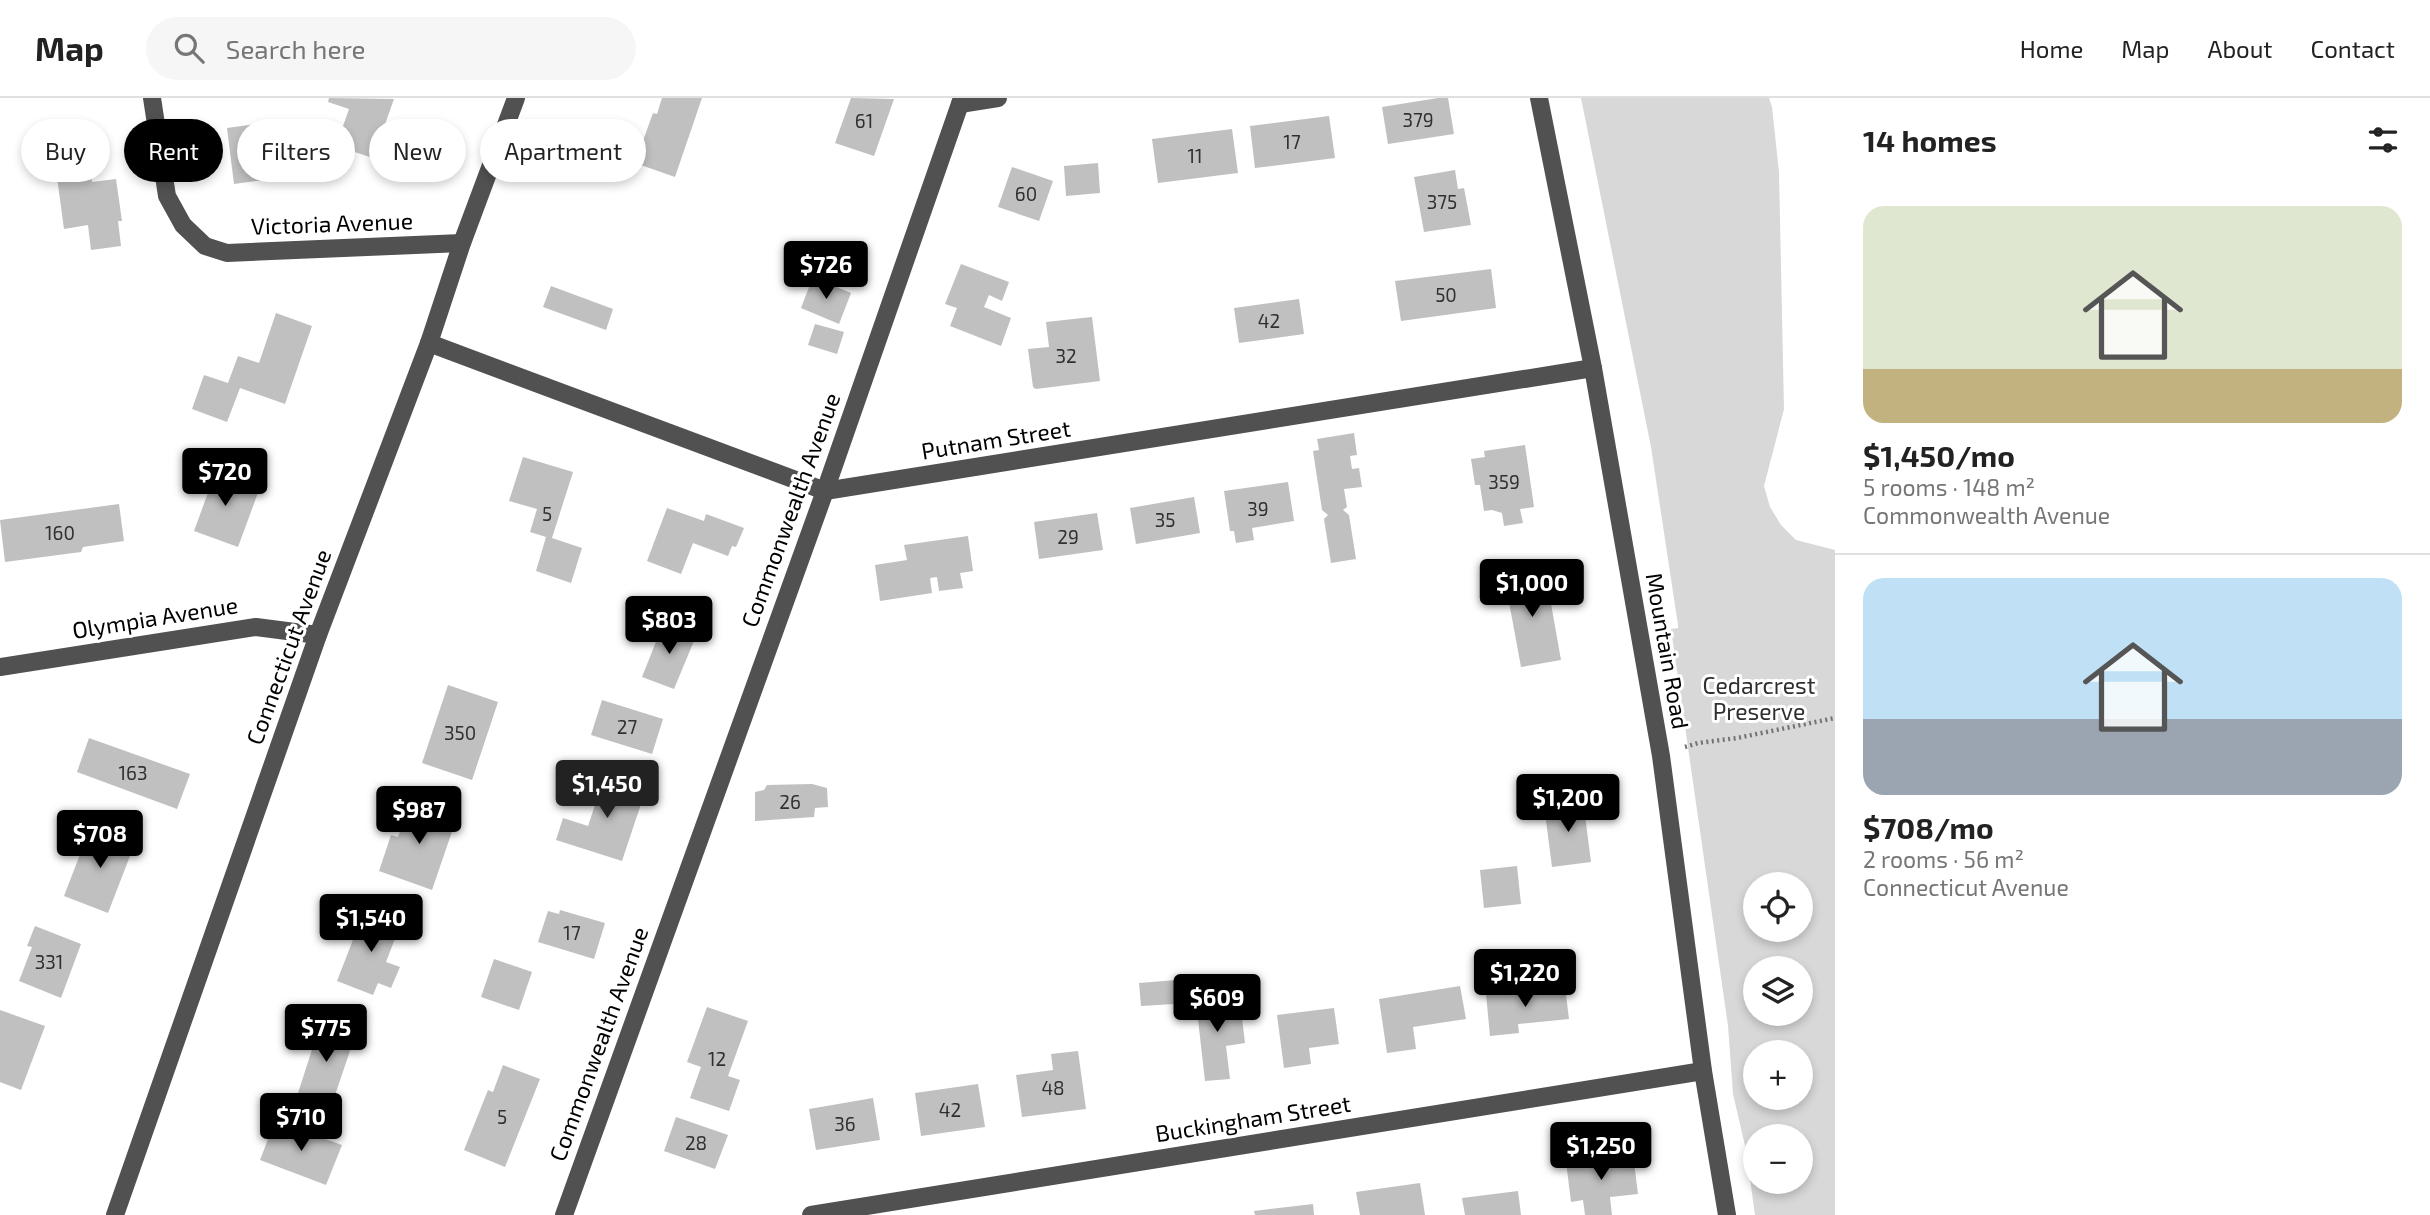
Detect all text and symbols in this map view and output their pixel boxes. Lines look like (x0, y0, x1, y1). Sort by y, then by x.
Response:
search box (146, 17, 636, 80)
text: Map (35, 28, 104, 68)
icon: search (170, 29, 208, 67)
text: Search here (226, 33, 365, 64)
text: Home (2020, 34, 2083, 63)
text: Map (2121, 34, 2169, 63)
text: About (2207, 34, 2273, 63)
text: Contact (2311, 34, 2395, 63)
house number: 379 (1402, 108, 1434, 131)
house number: 61 (855, 109, 873, 132)
chip: Buy (21, 119, 110, 182)
chip: Rent (124, 119, 223, 182)
chip: Filters (237, 119, 355, 182)
chip: New (369, 119, 466, 182)
chip: Apartment (480, 119, 646, 182)
icon: filters (2364, 121, 2402, 159)
text: 14 homes (1863, 122, 1997, 158)
house number: 17 (1283, 130, 1301, 153)
house number: 11 (1187, 144, 1203, 167)
house number: 60 (1015, 182, 1037, 205)
house number: 375 (1427, 190, 1457, 213)
street label: Victoria Avenue (251, 206, 413, 240)
pin: $726 (785, 242, 867, 301)
text: $726 (800, 250, 852, 278)
icon: home (2070, 252, 2196, 378)
house number: 50 (1435, 283, 1457, 306)
house number: 42 (1258, 309, 1280, 332)
house number: 32 (1055, 344, 1077, 367)
street label: Commonwealth Avenue (735, 389, 845, 631)
street label: Putnam Street (919, 413, 1073, 465)
text: $1,450/mo (1863, 437, 2015, 473)
pin: $720 (184, 448, 266, 508)
text: $720 (198, 457, 252, 485)
house number: 359 (1488, 470, 1520, 493)
text: 5 rooms · 148 m² (1863, 473, 2035, 501)
house number: 39 (1247, 497, 1269, 520)
text: Commonwealth Avenue (1863, 501, 2110, 529)
house number: 5 (542, 502, 552, 525)
house number: 35 (1155, 508, 1175, 531)
house number: 160 (45, 521, 75, 544)
house number: 29 (1057, 525, 1079, 548)
street label: Connecticut Avenue (240, 545, 336, 748)
pin: $1,000 (1475, 560, 1589, 619)
text: $1,000 (1496, 568, 1568, 596)
street label: Mountain Road (1640, 570, 1696, 731)
street label: Olympia Avenue (70, 590, 240, 644)
pin: $803 (628, 596, 710, 656)
text: $803 (641, 605, 697, 633)
icon: home (2070, 624, 2196, 750)
park label: Cedarcrest Preserve (1702, 671, 1816, 725)
house number: 27 (617, 715, 637, 738)
house number: 350 (444, 721, 476, 744)
pin: $1,450 (550, 760, 664, 820)
house number: 163 (119, 761, 148, 784)
text: $1,450 (572, 769, 642, 797)
pin: $1,200 (1511, 774, 1625, 834)
text: $1,200 (1532, 783, 1604, 811)
pin: $987 (378, 786, 460, 846)
house number: 26 (779, 790, 801, 813)
text: $987 (392, 795, 446, 823)
text: $708/mo (1863, 809, 1994, 845)
pin: $708 (59, 810, 141, 870)
text: $708 (73, 819, 127, 847)
text: 2 rooms · 56 m² (1863, 845, 2024, 873)
map controls (1743, 872, 1813, 1194)
button: locate (1743, 872, 1813, 942)
text: Connecticut Avenue (1863, 873, 2069, 901)
pin: $1,540 (314, 894, 428, 954)
text: $1,540 (336, 903, 406, 931)
house number: 17 (563, 921, 581, 944)
street label: Commonwealth Avenue (543, 923, 653, 1165)
house number: 331 (35, 950, 63, 973)
pin: $1,220 (1468, 950, 1582, 1009)
button: layers (1743, 956, 1813, 1026)
text: $1,220 (1490, 958, 1560, 986)
pin: $609 (1176, 974, 1258, 1034)
text: $609 (1190, 983, 1245, 1011)
pin: $775 (285, 1004, 367, 1064)
text: $775 (301, 1013, 351, 1041)
button: + (1743, 1040, 1813, 1110)
house number: 12 (708, 1047, 726, 1070)
house number: 48 (1041, 1076, 1065, 1099)
street label: Buckingham Street (1153, 1089, 1353, 1147)
pin: $710 (260, 1094, 342, 1153)
house number: 42 (939, 1098, 961, 1121)
text: $710 (276, 1102, 326, 1130)
house number: 5 (497, 1105, 507, 1128)
house number: 36 (834, 1112, 856, 1135)
pin: $1,250 (1544, 1122, 1658, 1182)
button: − (1743, 1124, 1813, 1194)
house number: 28 (685, 1131, 707, 1154)
text: $1,250 (1566, 1131, 1636, 1159)

